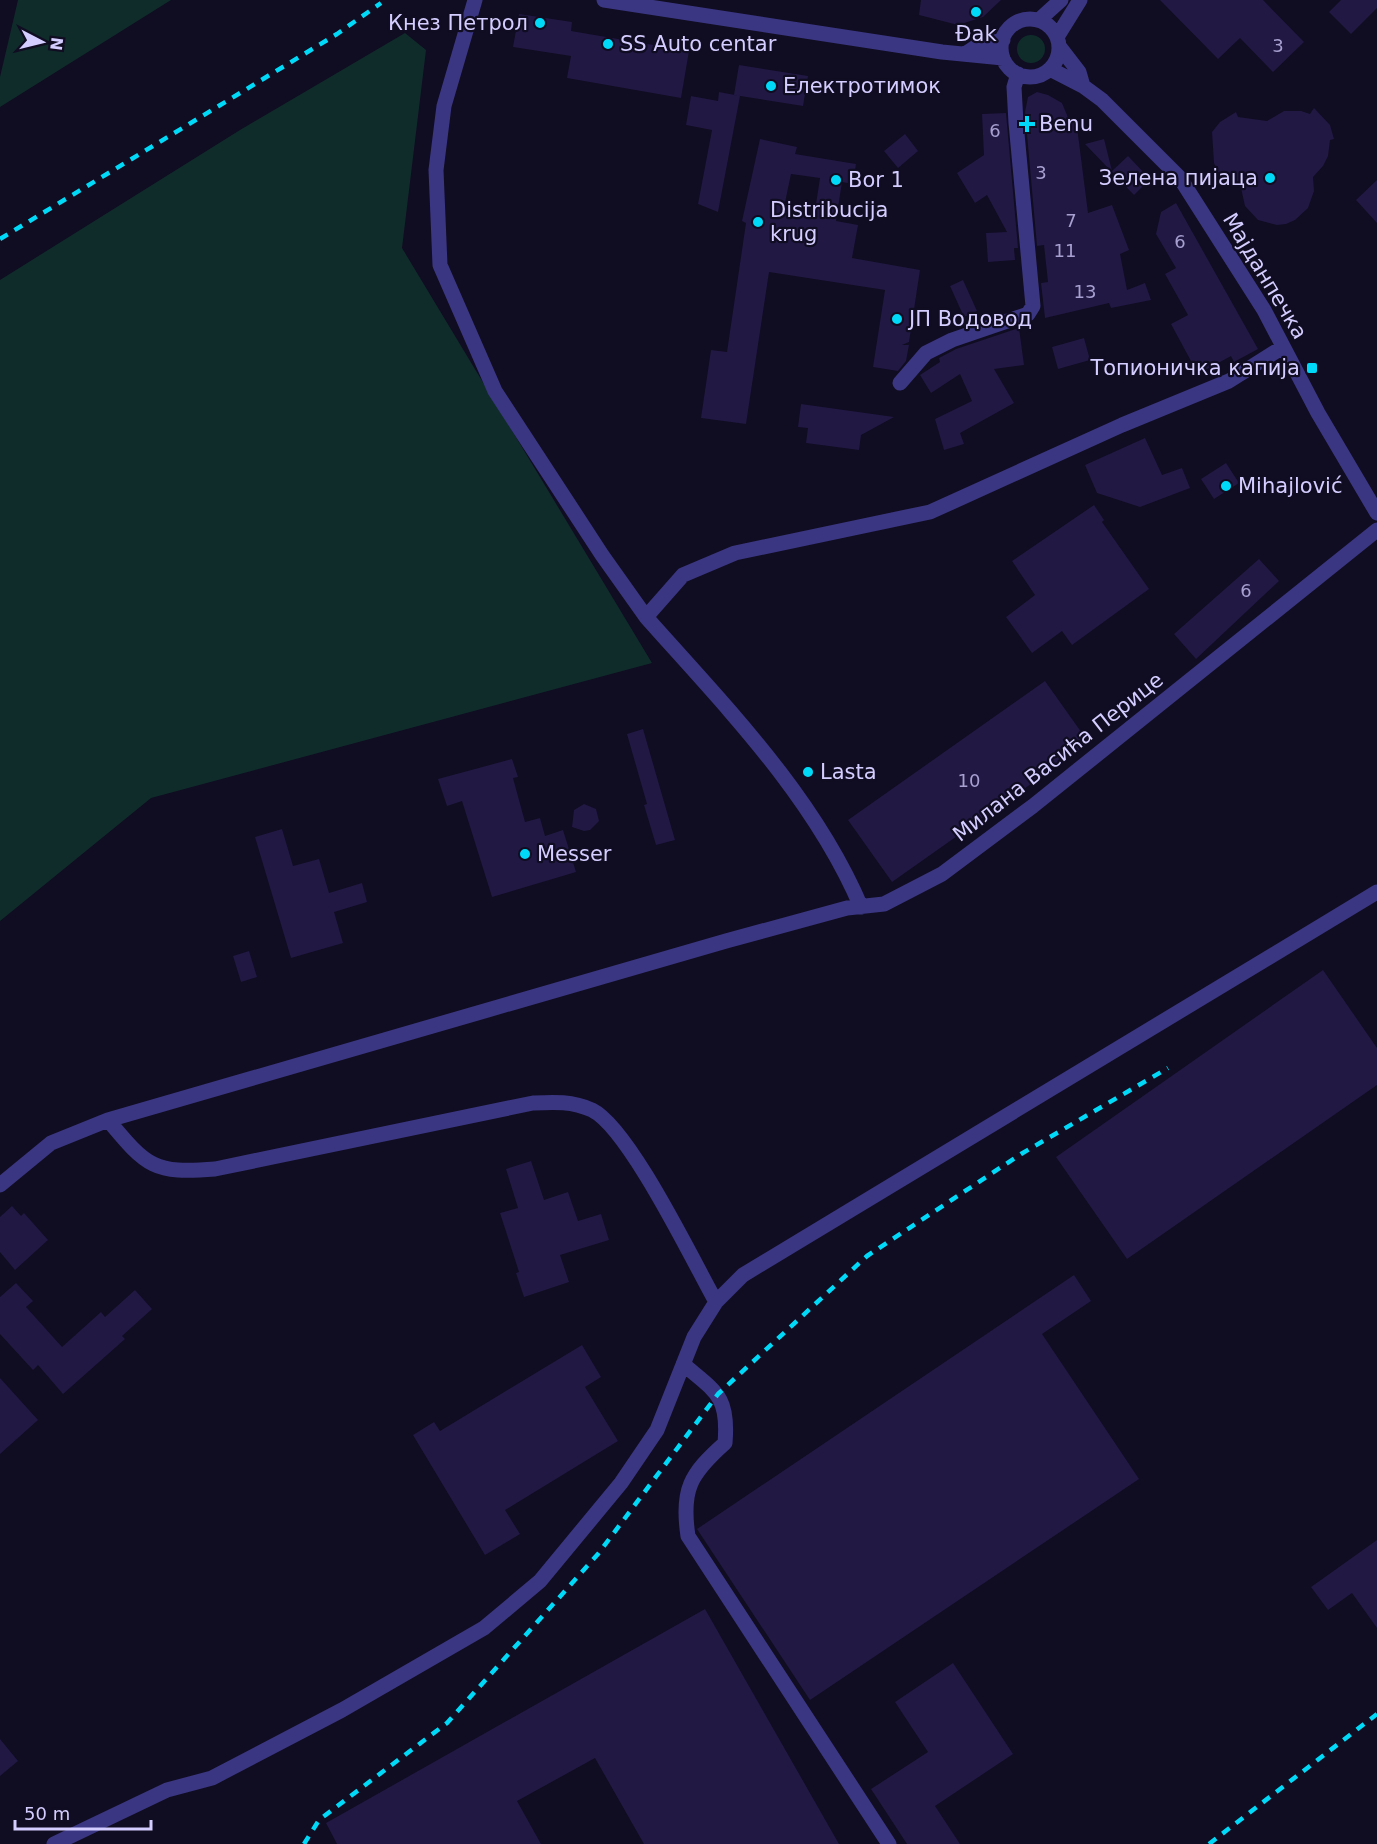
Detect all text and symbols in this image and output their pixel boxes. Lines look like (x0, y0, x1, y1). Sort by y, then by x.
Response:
marker: Đak (969, 5, 983, 19)
place label: Кнез Петрол (388, 11, 528, 35)
north arrow (12, 12, 72, 72)
marker: Кнез Петрол (533, 16, 547, 30)
place label: Đak (955, 22, 997, 46)
place label: SS Auto centar (620, 32, 777, 56)
house number: 3 (1272, 35, 1284, 56)
text: N (46, 36, 67, 52)
marker: SS Auto centar (601, 37, 615, 51)
place label: Електротимок (783, 74, 941, 98)
marker: Електротимок (764, 79, 778, 93)
place label: Benu (1039, 112, 1093, 136)
marker: Benu (1020, 117, 1034, 131)
house number: 6 (989, 120, 1001, 141)
house number: 3 (1035, 162, 1047, 183)
place label: Зелена пијаца (1099, 166, 1258, 190)
place label: Bor 1 (848, 168, 904, 192)
marker: Зелена пијаца (1263, 171, 1277, 185)
marker: Bor 1 (829, 173, 843, 187)
place label: Distribucija krug (770, 198, 888, 246)
street label: Мајданпечка (1218, 209, 1312, 343)
house number: 7 (1065, 210, 1077, 231)
marker: Distribucija krug (751, 215, 765, 229)
house number: 6 (1174, 231, 1186, 252)
house number: 11 (1054, 240, 1076, 261)
house number: 13 (1074, 281, 1096, 302)
place label: ЈП Водовод (907, 307, 1032, 331)
marker: ЈП Водовод (890, 312, 904, 326)
place label: Топионичка капија (1089, 356, 1300, 380)
marker: Топионичка капија (1305, 361, 1319, 375)
place label: Mihajlović (1238, 474, 1342, 498)
marker: Mihajlović (1219, 479, 1233, 493)
house number: 6 (1240, 580, 1252, 601)
street label: Милана Васића Перице (948, 668, 1168, 846)
place label: Lasta (820, 760, 877, 784)
marker: Lasta (801, 765, 815, 779)
house number: 10 (958, 770, 980, 791)
place label: Messer (537, 842, 612, 866)
marker: Messer (518, 847, 532, 861)
scale bar (15, 1793, 152, 1831)
text: 50 m (24, 1803, 70, 1824)

